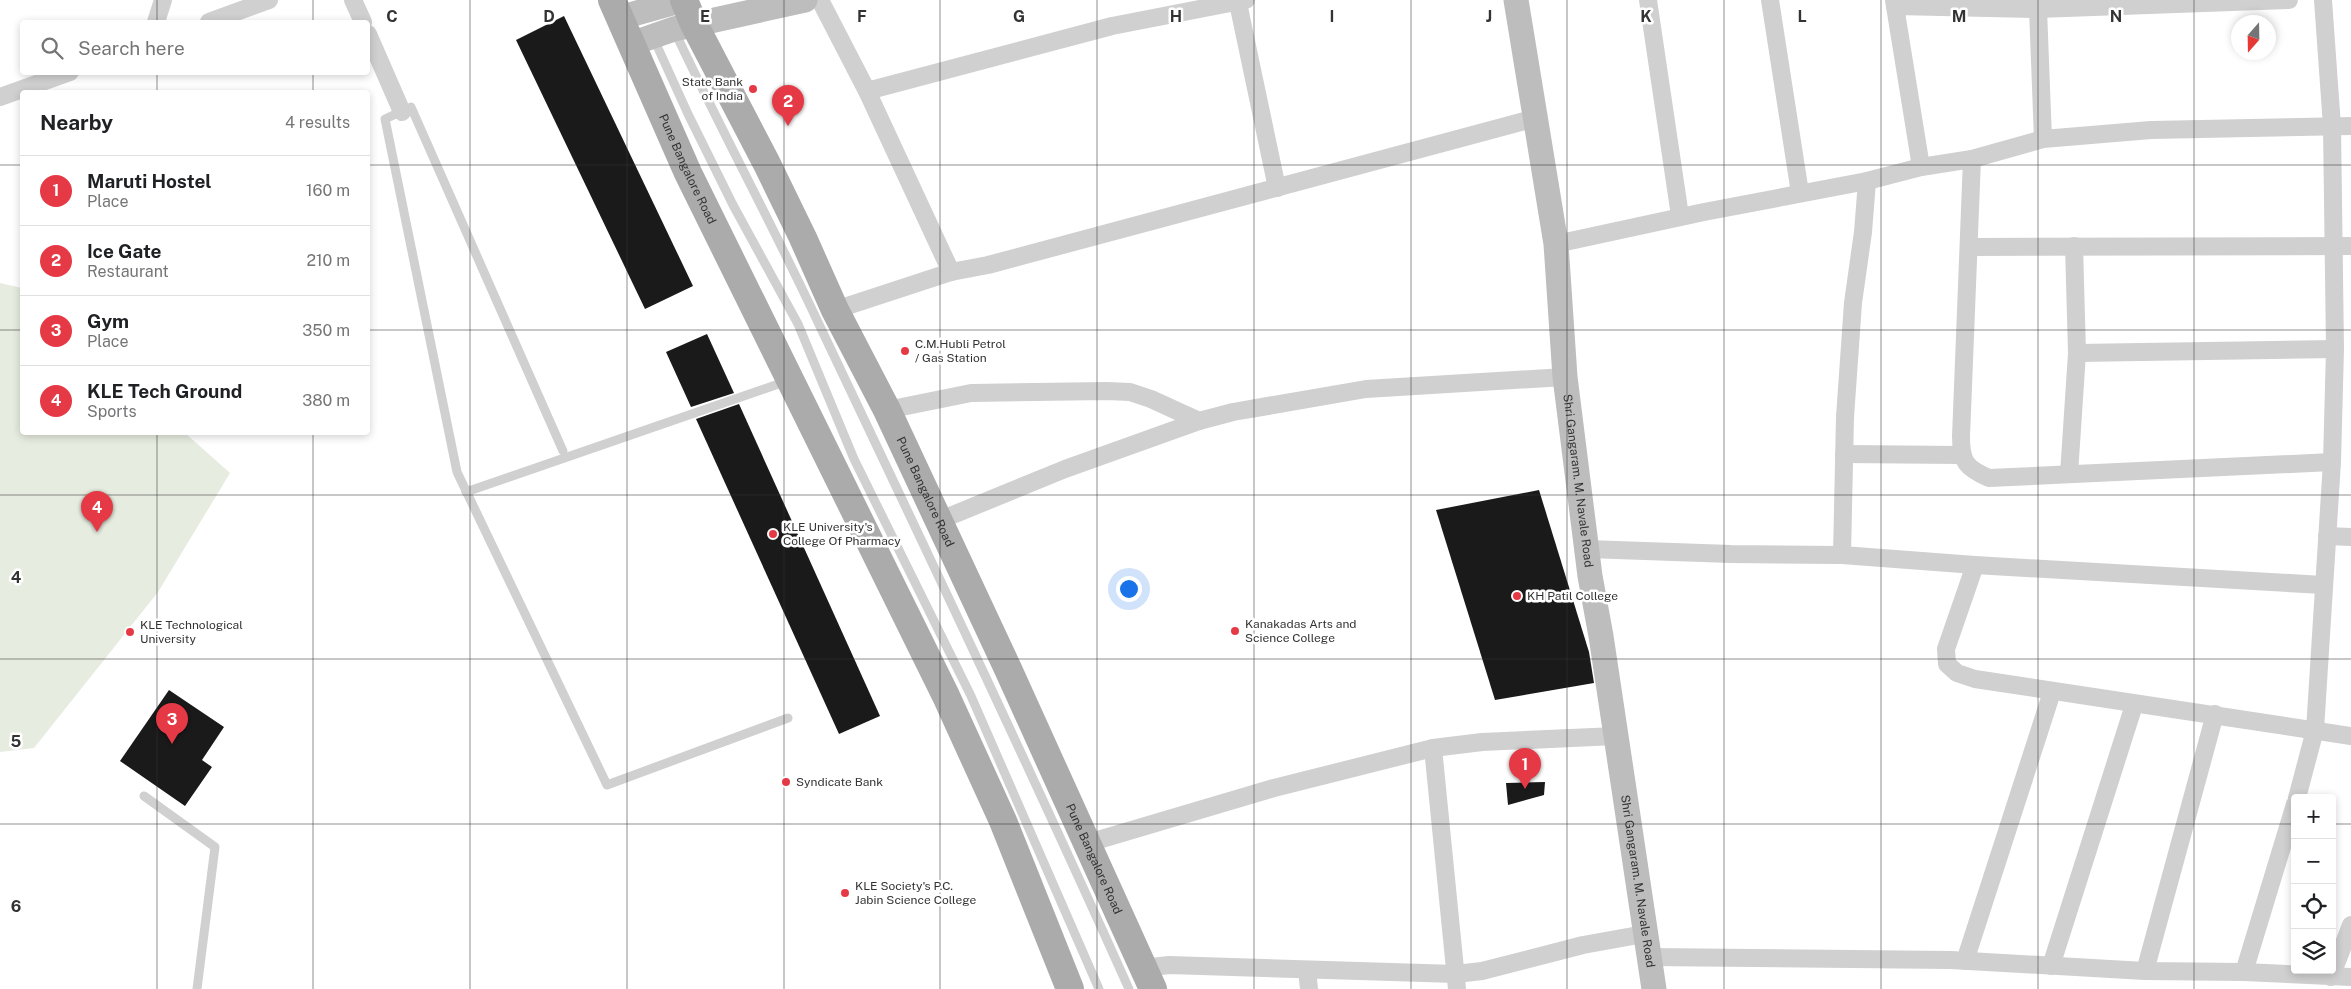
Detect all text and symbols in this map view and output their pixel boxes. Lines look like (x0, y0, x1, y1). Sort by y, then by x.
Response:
text: C (386, 7, 398, 26)
text: D (543, 7, 555, 26)
text: E (700, 7, 710, 26)
text: F (857, 7, 867, 26)
text: G (1013, 7, 1025, 26)
text: H (1170, 7, 1182, 26)
text: I (1330, 7, 1334, 26)
text: J (1486, 7, 1492, 26)
text: K (1640, 7, 1652, 26)
text: L (1797, 7, 1807, 26)
text: M (1952, 7, 1966, 26)
text: N (2110, 7, 2122, 26)
north arrow (2231, 15, 2276, 60)
search box (20, 20, 370, 75)
icon: search (38, 34, 66, 62)
text: Search here (78, 37, 185, 59)
place label: State Bank of India (682, 75, 743, 103)
marker: State Bank of India (747, 83, 759, 95)
pin: 2 (772, 85, 804, 126)
text: Nearby (40, 110, 113, 135)
street label: Pune Bangalore Road (656, 112, 719, 226)
text: 4 results (285, 113, 350, 132)
text: Maruti Hostel (87, 170, 212, 192)
text: 1 (53, 181, 59, 200)
text: 160 m (306, 181, 350, 200)
text: Place (87, 192, 129, 211)
text: Ice Gate (87, 240, 162, 262)
text: 2 (51, 251, 61, 270)
text: 210 m (306, 251, 350, 270)
text: Restaurant (87, 262, 169, 281)
text: Gym (87, 310, 129, 332)
text: 3 (51, 321, 61, 340)
text: 350 m (302, 321, 350, 340)
text: Place (87, 332, 129, 351)
place label: C.M.Hubli Petrol / Gas Station (915, 337, 1006, 365)
marker: C.M.Hubli Petrol / Gas Station (899, 345, 911, 357)
text: KLE Tech Ground (87, 380, 242, 402)
text: 4 (51, 391, 61, 410)
text: 380 m (302, 391, 350, 410)
street label: Shri Gangaram. M. Navale Road (1560, 393, 1596, 568)
text: Sports (87, 402, 137, 421)
street label: Pune Bangalore Road (894, 435, 957, 549)
pin: 4 (81, 491, 113, 532)
place label: KLE University's College Of Pharmacy (783, 520, 901, 548)
marker: KLE University's College Of Pharmacy (767, 528, 779, 540)
text: 4 (11, 568, 22, 587)
your location (1116, 576, 1142, 602)
place label: KH Patil College (1527, 589, 1618, 603)
marker: KH Patil College (1511, 590, 1523, 602)
place label: Kanakadas Arts and Science College (1245, 617, 1357, 645)
place label: KLE Technological University (140, 618, 243, 646)
marker: Kanakadas Arts and Science College (1229, 625, 1241, 637)
marker: KLE Technological University (124, 626, 136, 638)
pin: 3 (156, 703, 188, 744)
text: 5 (11, 732, 22, 751)
pin: 1 (1509, 748, 1541, 789)
place label: Syndicate Bank (796, 775, 883, 789)
marker: Syndicate Bank (780, 776, 792, 788)
street label: Shri Gangaram. M. Navale Road (1618, 794, 1658, 969)
map controls (2291, 794, 2336, 974)
button: + (2291, 794, 2336, 839)
street label: Pune Bangalore Road (1063, 801, 1125, 916)
button: − (2291, 839, 2336, 884)
place label: KLE Society's P.C. Jabin Science College (855, 879, 976, 907)
button: locate (2291, 884, 2336, 929)
marker: KLE Society's P.C. Jabin Science College (839, 887, 851, 899)
text: 6 (11, 897, 21, 916)
button: layers (2291, 929, 2336, 974)

